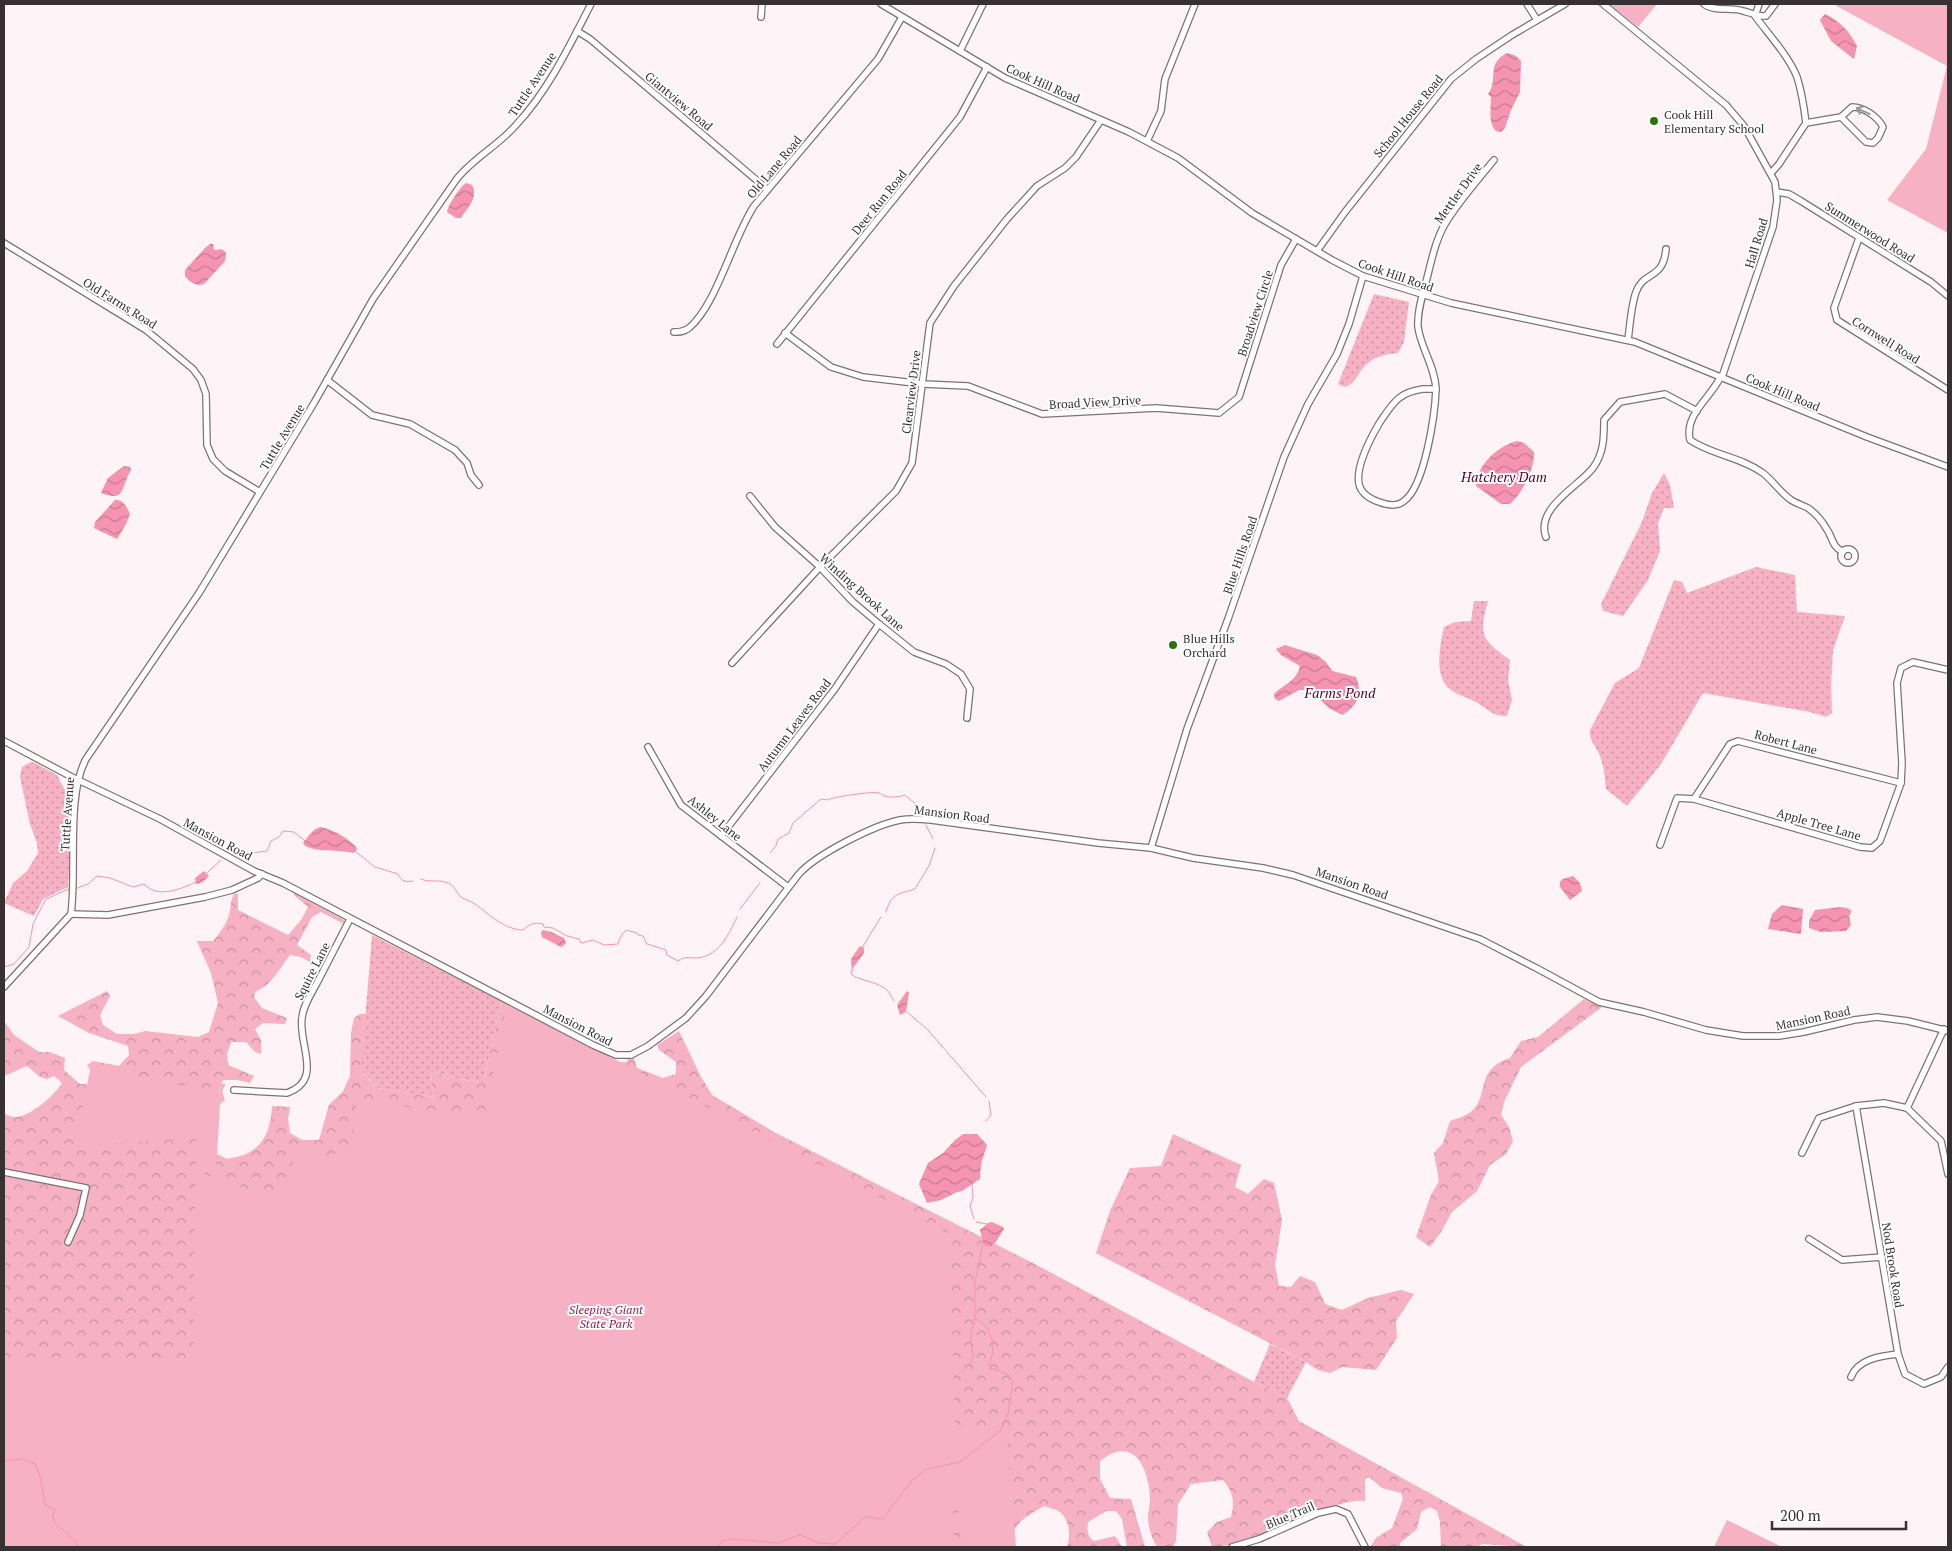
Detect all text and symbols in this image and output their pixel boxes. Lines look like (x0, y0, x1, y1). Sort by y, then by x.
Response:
street label: Tuttle Avenue (505, 49, 559, 119)
street label: Cook Hill Road (1004, 60, 1082, 106)
street label: Giantview Road (642, 68, 716, 134)
street label: School House Road (1370, 71, 1446, 160)
one-way arrow (1856, 106, 1871, 115)
place label: Cook Hill Elementary School (1664, 107, 1765, 136)
marker: Cook Hill Elementary School (1648, 115, 1660, 127)
street label: Old Lane Road (743, 132, 805, 202)
street label: Mettler Drive (1431, 160, 1485, 226)
street label: Deer Run Road (848, 166, 910, 238)
street label: Summerwood Road (1822, 198, 1918, 266)
street label: Hall Road (1741, 216, 1771, 270)
street label: Cook Hill Road (1356, 255, 1436, 295)
street label: Broadview Circle (1234, 268, 1276, 358)
street label: Old Farms Road (80, 274, 160, 332)
street label: Cornwell Road (1849, 313, 1923, 367)
street label: Clearview Drive (898, 349, 924, 435)
street label: Cook Hill Road (1744, 370, 1823, 414)
street label: Broad View Drive (1049, 392, 1141, 412)
street label: Tuttle Avenue (256, 401, 308, 473)
water label: Hatchery Dam (1460, 467, 1547, 486)
street label: Blue Hills Road (1220, 514, 1260, 596)
street label: Winding Brook Lane (817, 550, 907, 634)
place label: Blue Hills Orchard (1183, 631, 1235, 660)
marker: Blue Hills Orchard (1167, 639, 1179, 651)
street label: Autumn Leaves Road (754, 675, 834, 774)
water label: Farms Pond (1303, 683, 1376, 702)
street label: Robert Lane (1753, 726, 1819, 758)
street label: Tuttle Avenue (57, 776, 77, 852)
street label: Ashley Lane (685, 792, 745, 844)
street label: Mansion Road (913, 802, 991, 826)
street label: Apple Tree Lane (1775, 805, 1863, 843)
street label: Mansion Road (181, 815, 255, 864)
street label: Mansion Road (1314, 864, 1391, 903)
street label: Squire Lane (291, 940, 333, 1002)
street label: Mansion Road (541, 1001, 615, 1049)
street label: Mansion Road (1774, 1003, 1852, 1033)
street label: Nod Brook Road (1879, 1221, 1907, 1309)
park label: Sleeping Giant State Park (569, 1302, 644, 1331)
street label: Blue Trail (1263, 1498, 1317, 1532)
scale bar (1772, 1498, 1906, 1530)
text: 200 m (1780, 1505, 1821, 1525)

